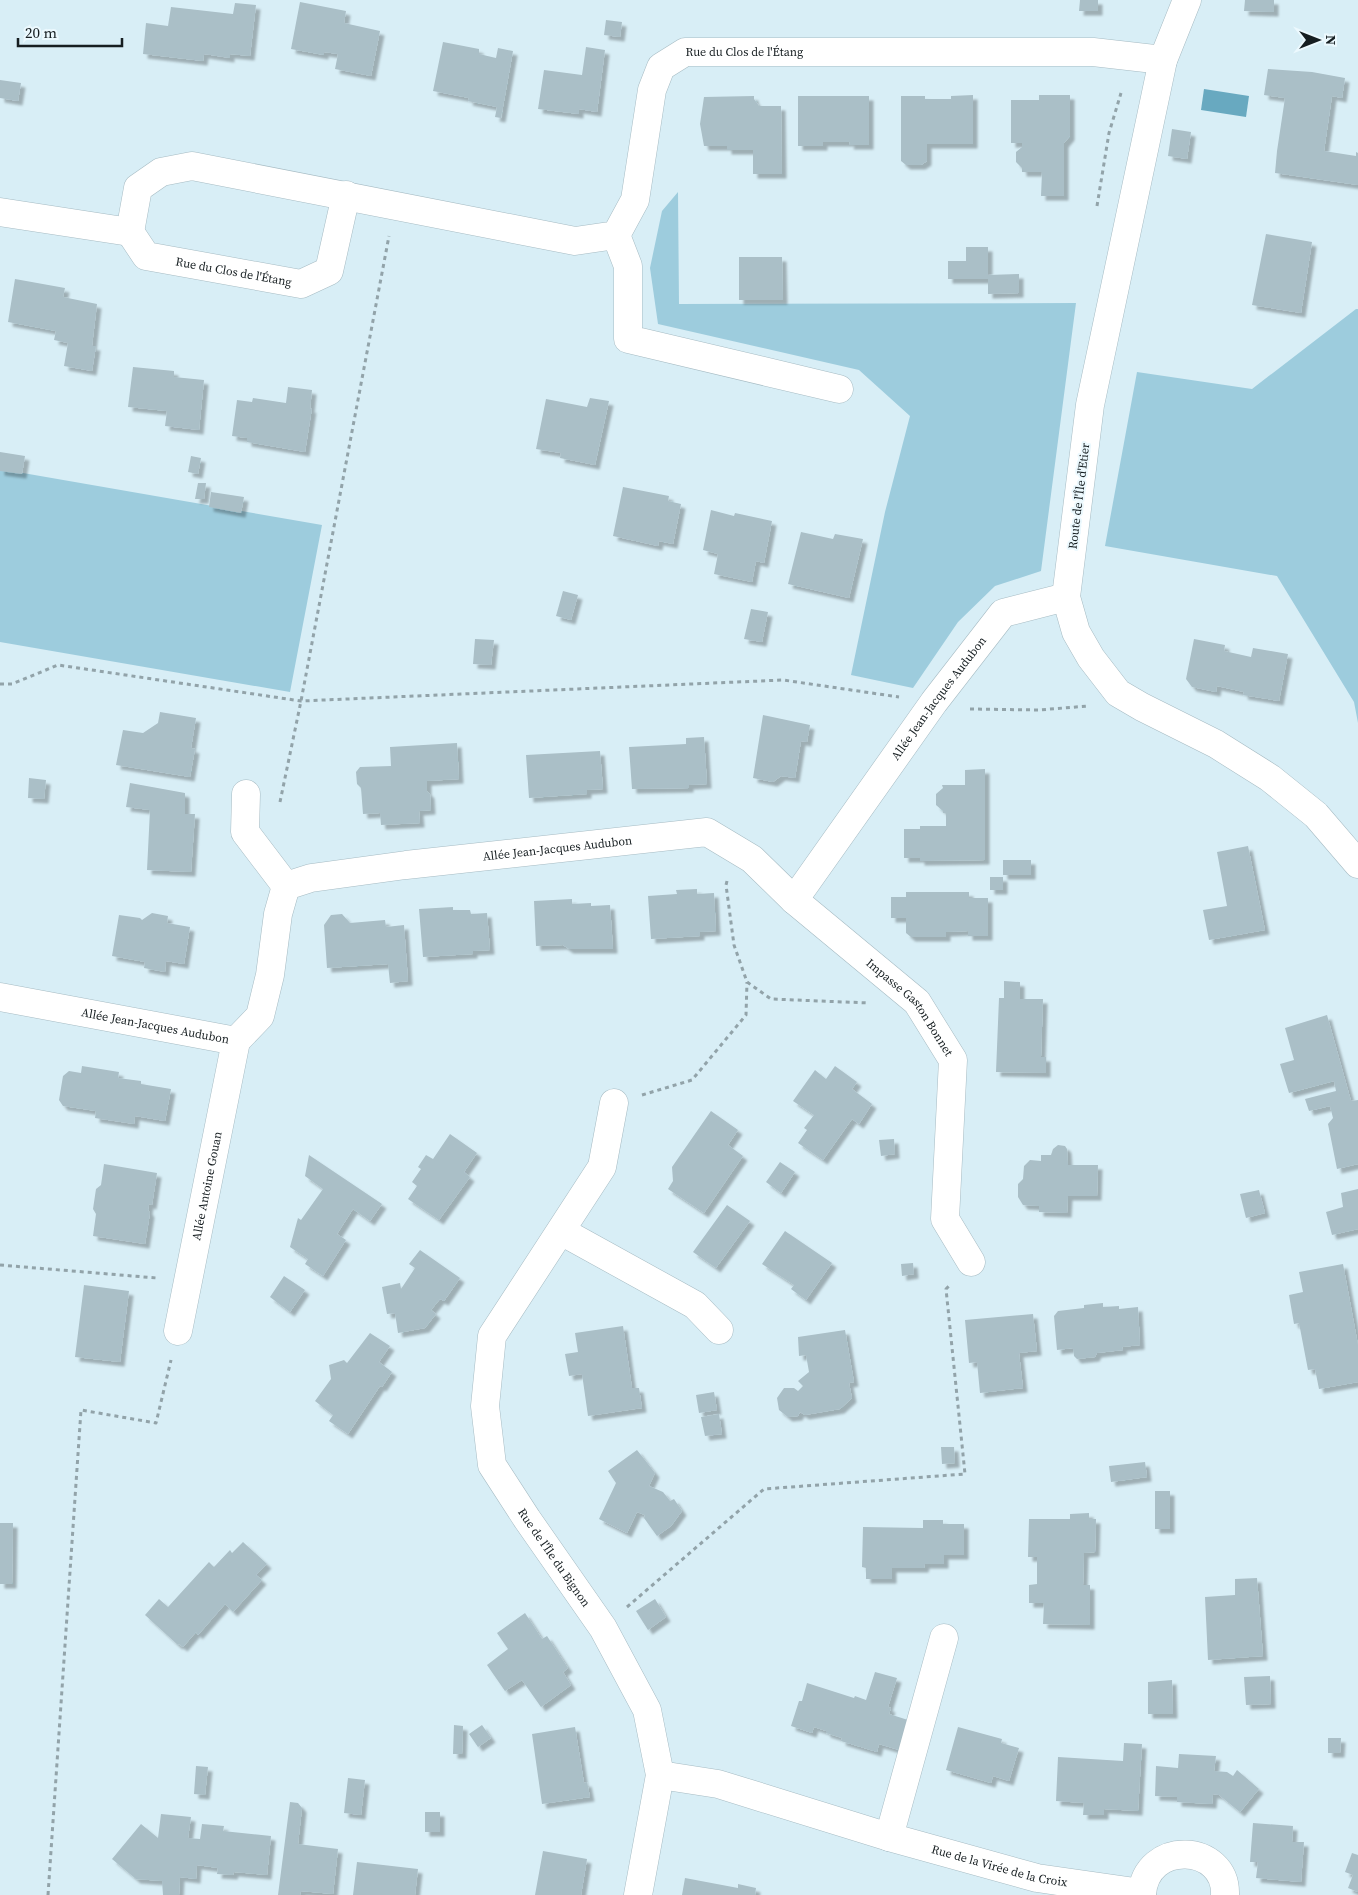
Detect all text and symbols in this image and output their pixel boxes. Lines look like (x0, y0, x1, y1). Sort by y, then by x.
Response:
scale bar (18, 15, 121, 47)
north arrow (1293, 15, 1343, 65)
text: 20 m (25, 22, 57, 43)
text: N (1321, 35, 1341, 45)
street label: Rue du Clos de l'Étang (685, 44, 803, 60)
street label: Rue du Clos de l'Étang (174, 254, 293, 290)
street label: Route de l'Île d'Etier (1065, 442, 1093, 550)
street label: Allée Jean-Jacques Audubon (887, 633, 990, 763)
street label: Allée Jean-Jacques Audubon (482, 832, 633, 865)
street label: Impasse Gaston Bonnet (863, 955, 957, 1059)
street label: Allée Jean-Jacques Audubon (80, 1004, 231, 1048)
street label: Allée Antoine Gouan (188, 1130, 226, 1242)
street label: Rue de l'Île du Bignon (514, 1505, 594, 1610)
street label: Rue de la Virée de la Croix (930, 1841, 1069, 1890)

